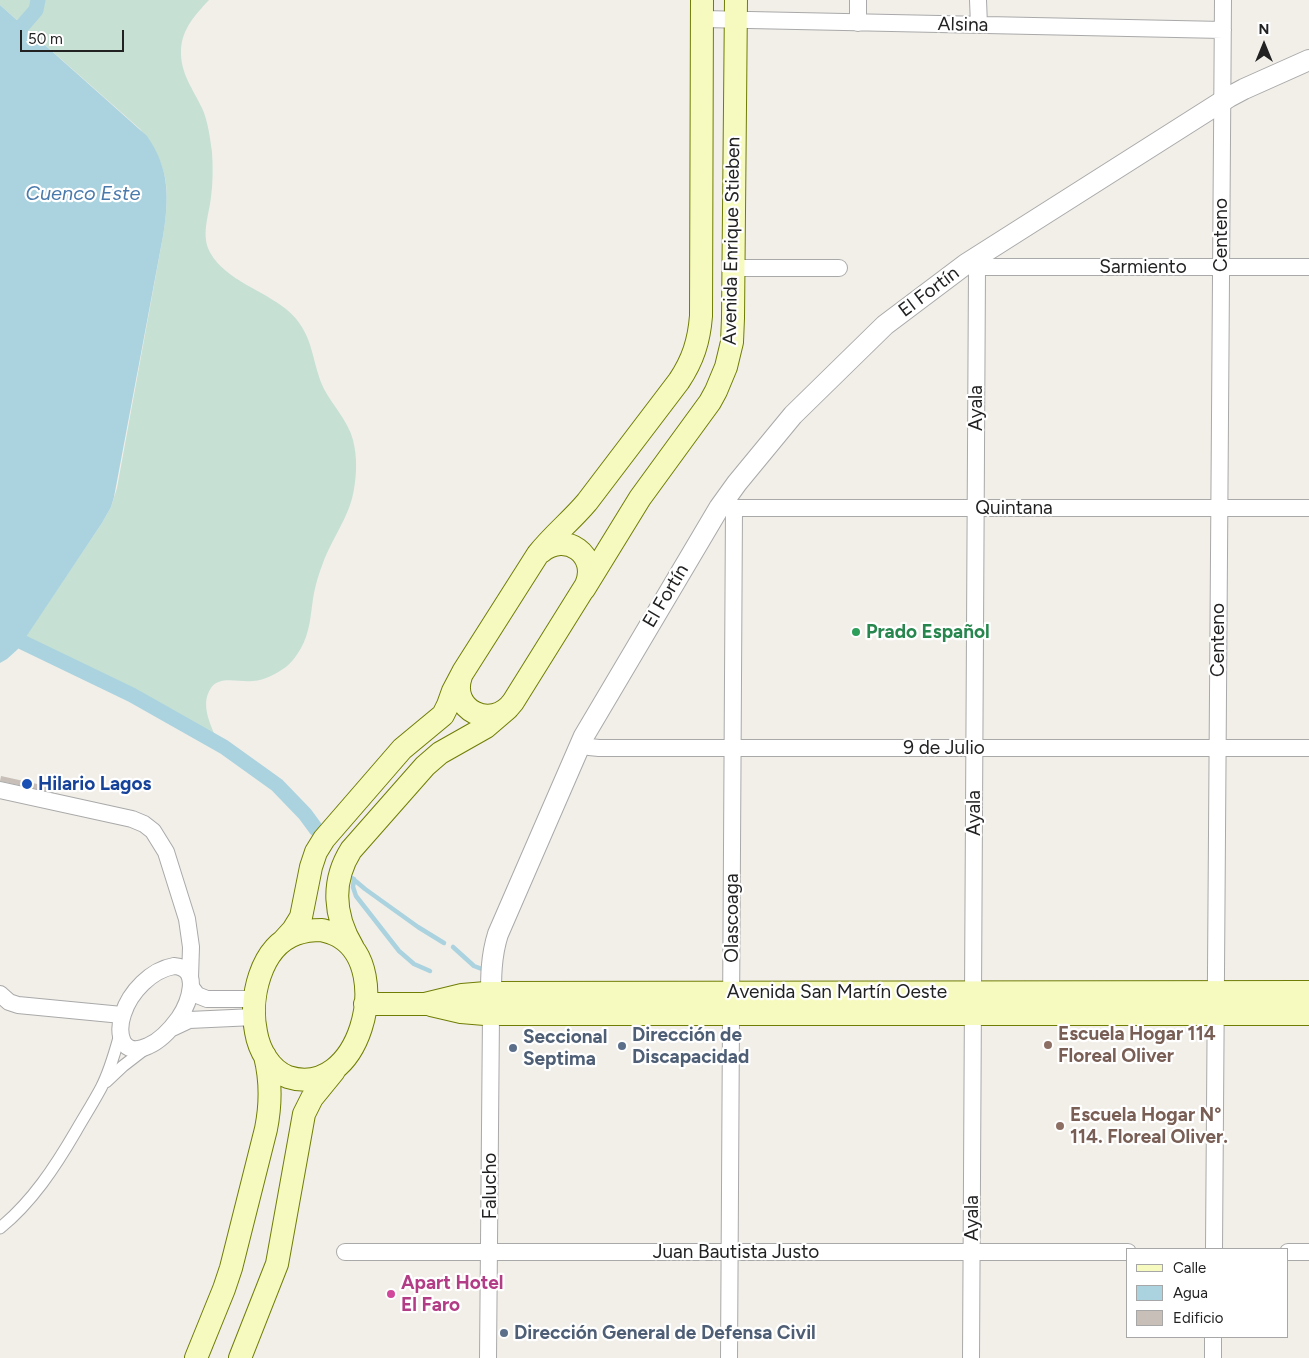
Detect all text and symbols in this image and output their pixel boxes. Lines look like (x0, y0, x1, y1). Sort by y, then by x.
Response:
street label: Alsina (938, 13, 988, 37)
scale bar (22, 20, 126, 52)
north arrow (1239, 20, 1289, 70)
text: N (1259, 21, 1269, 38)
text: 50 m (28, 30, 63, 48)
street label: Avenida Enrique Stieben (719, 137, 745, 345)
water label: Cuenco Este (26, 182, 140, 206)
street label: Centeno (1210, 198, 1232, 272)
street label: Sarmiento (1099, 256, 1187, 278)
street label: El Fortín (894, 262, 964, 322)
street label: Ayala (965, 385, 987, 431)
street label: Quintana (975, 497, 1053, 519)
street label: El Fortín (638, 560, 694, 632)
street label: Centeno (1207, 603, 1229, 677)
place label: Prado Español (866, 621, 990, 643)
marker: Prado Español (850, 626, 862, 638)
street label: 9 de Julio (903, 737, 985, 759)
place label: Hilario Lagos (38, 773, 151, 795)
marker: Hilario Lagos (20, 777, 34, 791)
street label: Ayala (963, 790, 985, 836)
street label: Olascoaga (721, 873, 743, 963)
street label: Avenida San Martín Oeste (727, 981, 947, 1003)
place label: Escuela Hogar 114 Floreal Oliver (1058, 1023, 1216, 1067)
place label: Dirección de Discapacidad (632, 1024, 749, 1068)
place label: Seccional Septima (523, 1026, 607, 1070)
marker: Escuela Hogar 114 Floreal Oliver (1042, 1039, 1054, 1051)
marker: Dirección de Discapacidad (616, 1040, 628, 1052)
marker: Seccional Septima (507, 1042, 519, 1054)
place label: Escuela Hogar N° 114. Floreal Oliver. (1070, 1104, 1228, 1148)
marker: Escuela Hogar N° 114. Floreal Oliver. (1054, 1120, 1066, 1132)
street label: Falucho (479, 1153, 501, 1219)
street label: Ayala (961, 1195, 983, 1241)
street label: Juan Bautista Justo (653, 1241, 819, 1263)
legend (1126, 1248, 1289, 1338)
text: Calle (1173, 1259, 1206, 1277)
place label: Apart Hotel El Faro (401, 1272, 503, 1316)
text: Agua (1173, 1284, 1208, 1302)
marker: Apart Hotel El Faro (385, 1288, 397, 1300)
text: Edificio (1173, 1309, 1223, 1327)
place label: Dirección General de Defensa Civil (514, 1322, 816, 1344)
marker: Dirección General de Defensa Civil (498, 1327, 510, 1339)

